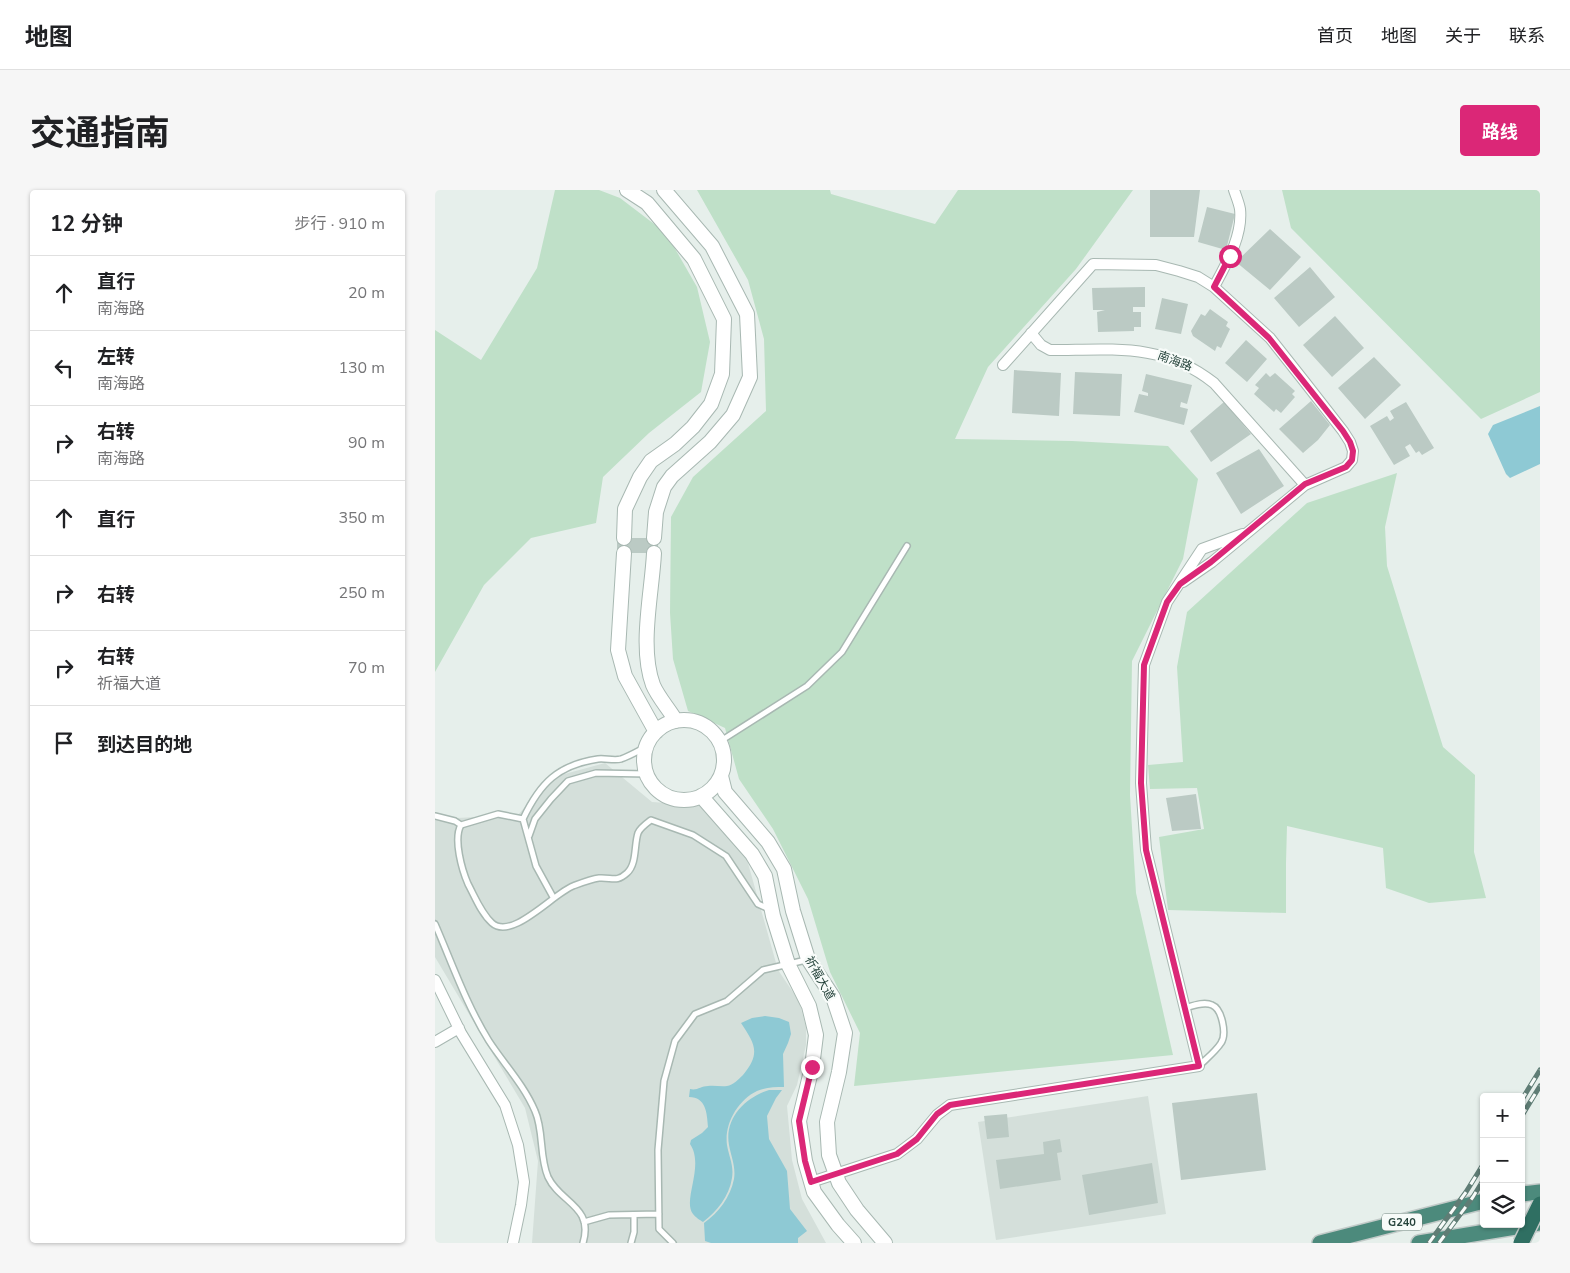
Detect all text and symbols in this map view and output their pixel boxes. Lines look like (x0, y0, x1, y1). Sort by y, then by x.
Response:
text: 地图 (25, 21, 73, 53)
text: 首页 (1317, 24, 1353, 48)
text: 地图 (1381, 24, 1417, 48)
text: 关于 (1445, 24, 1481, 48)
text: 联系 (1509, 24, 1545, 48)
button: 路线 (1460, 105, 1540, 156)
text: 交通指南 (30, 110, 170, 157)
text: 12 分钟 (50, 210, 123, 238)
text: 步行 · 910 m (295, 213, 385, 235)
route start (1219, 245, 1242, 268)
text: 直行 (97, 269, 135, 295)
icon: ahead (50, 279, 78, 307)
text: 20 m (348, 282, 385, 304)
text: 南海路 (97, 298, 145, 320)
text: 左转 (97, 344, 135, 370)
street label: 南海路 (1155, 347, 1195, 375)
icon: left (50, 354, 78, 382)
text: 130 m (338, 357, 385, 379)
text: 南海路 (97, 373, 145, 395)
text: 右转 (97, 419, 135, 445)
icon: right (50, 429, 78, 457)
text: 90 m (348, 432, 385, 454)
text: 南海路 (97, 448, 145, 470)
icon: ahead (50, 504, 78, 532)
text: 直行 (97, 507, 135, 533)
text: 350 m (338, 507, 385, 529)
icon: right (50, 579, 78, 607)
text: 右转 (97, 582, 135, 608)
text: 250 m (338, 582, 385, 604)
text: 右转 (97, 644, 135, 670)
icon: right (50, 654, 78, 682)
text: 70 m (348, 657, 385, 679)
text: 祈福大道 (97, 673, 161, 695)
icon: arrive (50, 729, 78, 757)
text: 到达目的地 (97, 732, 192, 758)
street label: 祈福大道 (801, 953, 839, 1003)
route end (801, 1056, 824, 1079)
map controls (1480, 1093, 1525, 1228)
button: + (1480, 1093, 1525, 1138)
button: − (1480, 1138, 1525, 1183)
button: layers (1480, 1183, 1525, 1228)
road number: G240 (1382, 1214, 1422, 1230)

